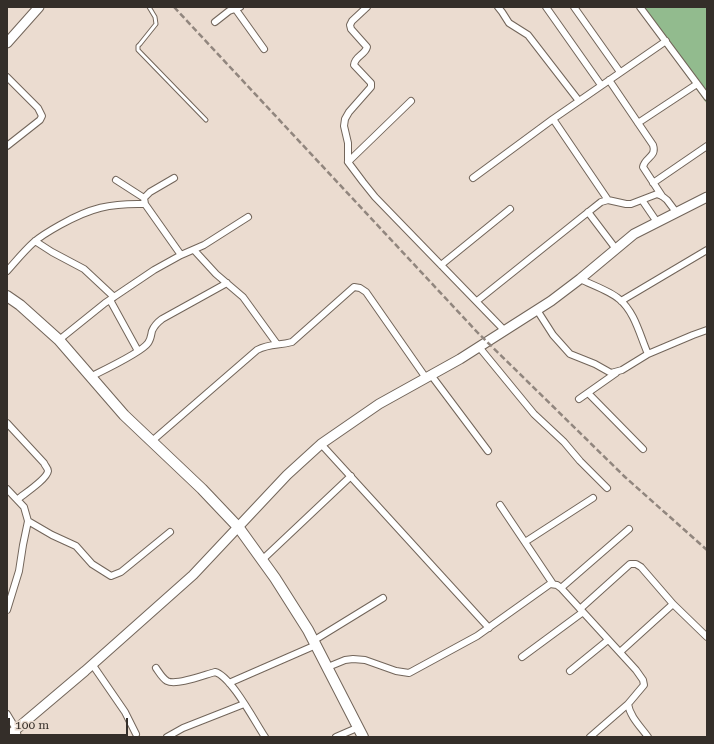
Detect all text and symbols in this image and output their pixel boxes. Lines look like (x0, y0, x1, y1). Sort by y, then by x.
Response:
scale bar (10, 710, 130, 736)
text: 100 m (15, 718, 49, 732)

